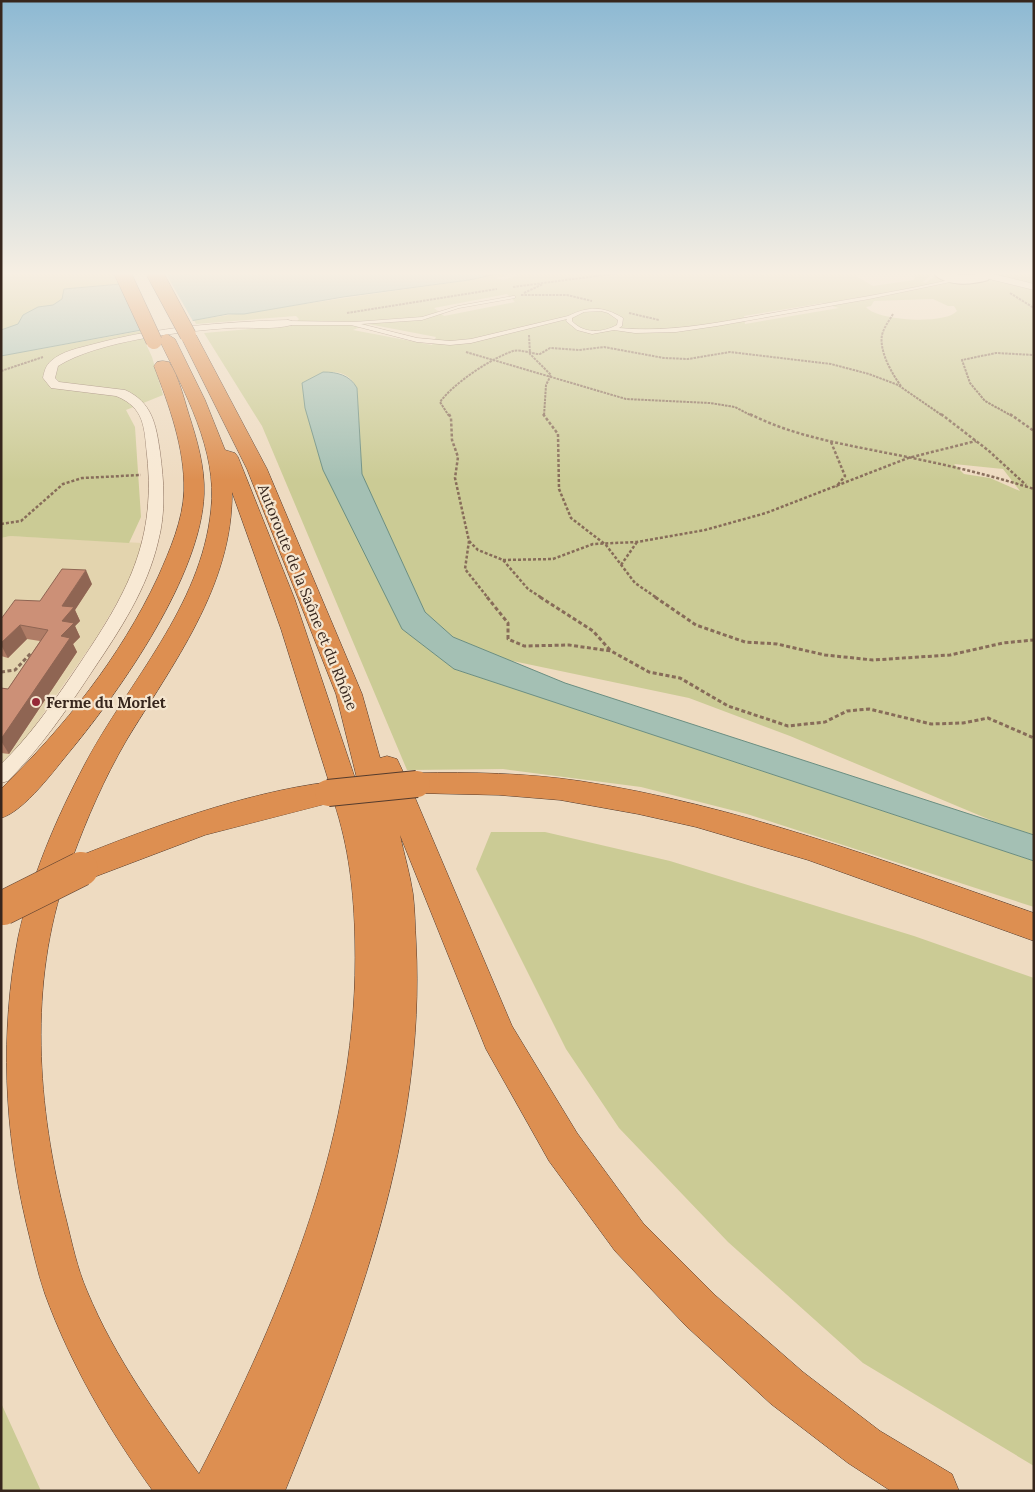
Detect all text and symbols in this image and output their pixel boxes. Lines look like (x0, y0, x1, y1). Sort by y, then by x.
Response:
street label: Autoroute de la Saône et du Rhône (253, 480, 362, 713)
place label: Ferme du Morlet (46, 693, 167, 712)
marker: Ferme du Morlet (30, 696, 42, 708)

